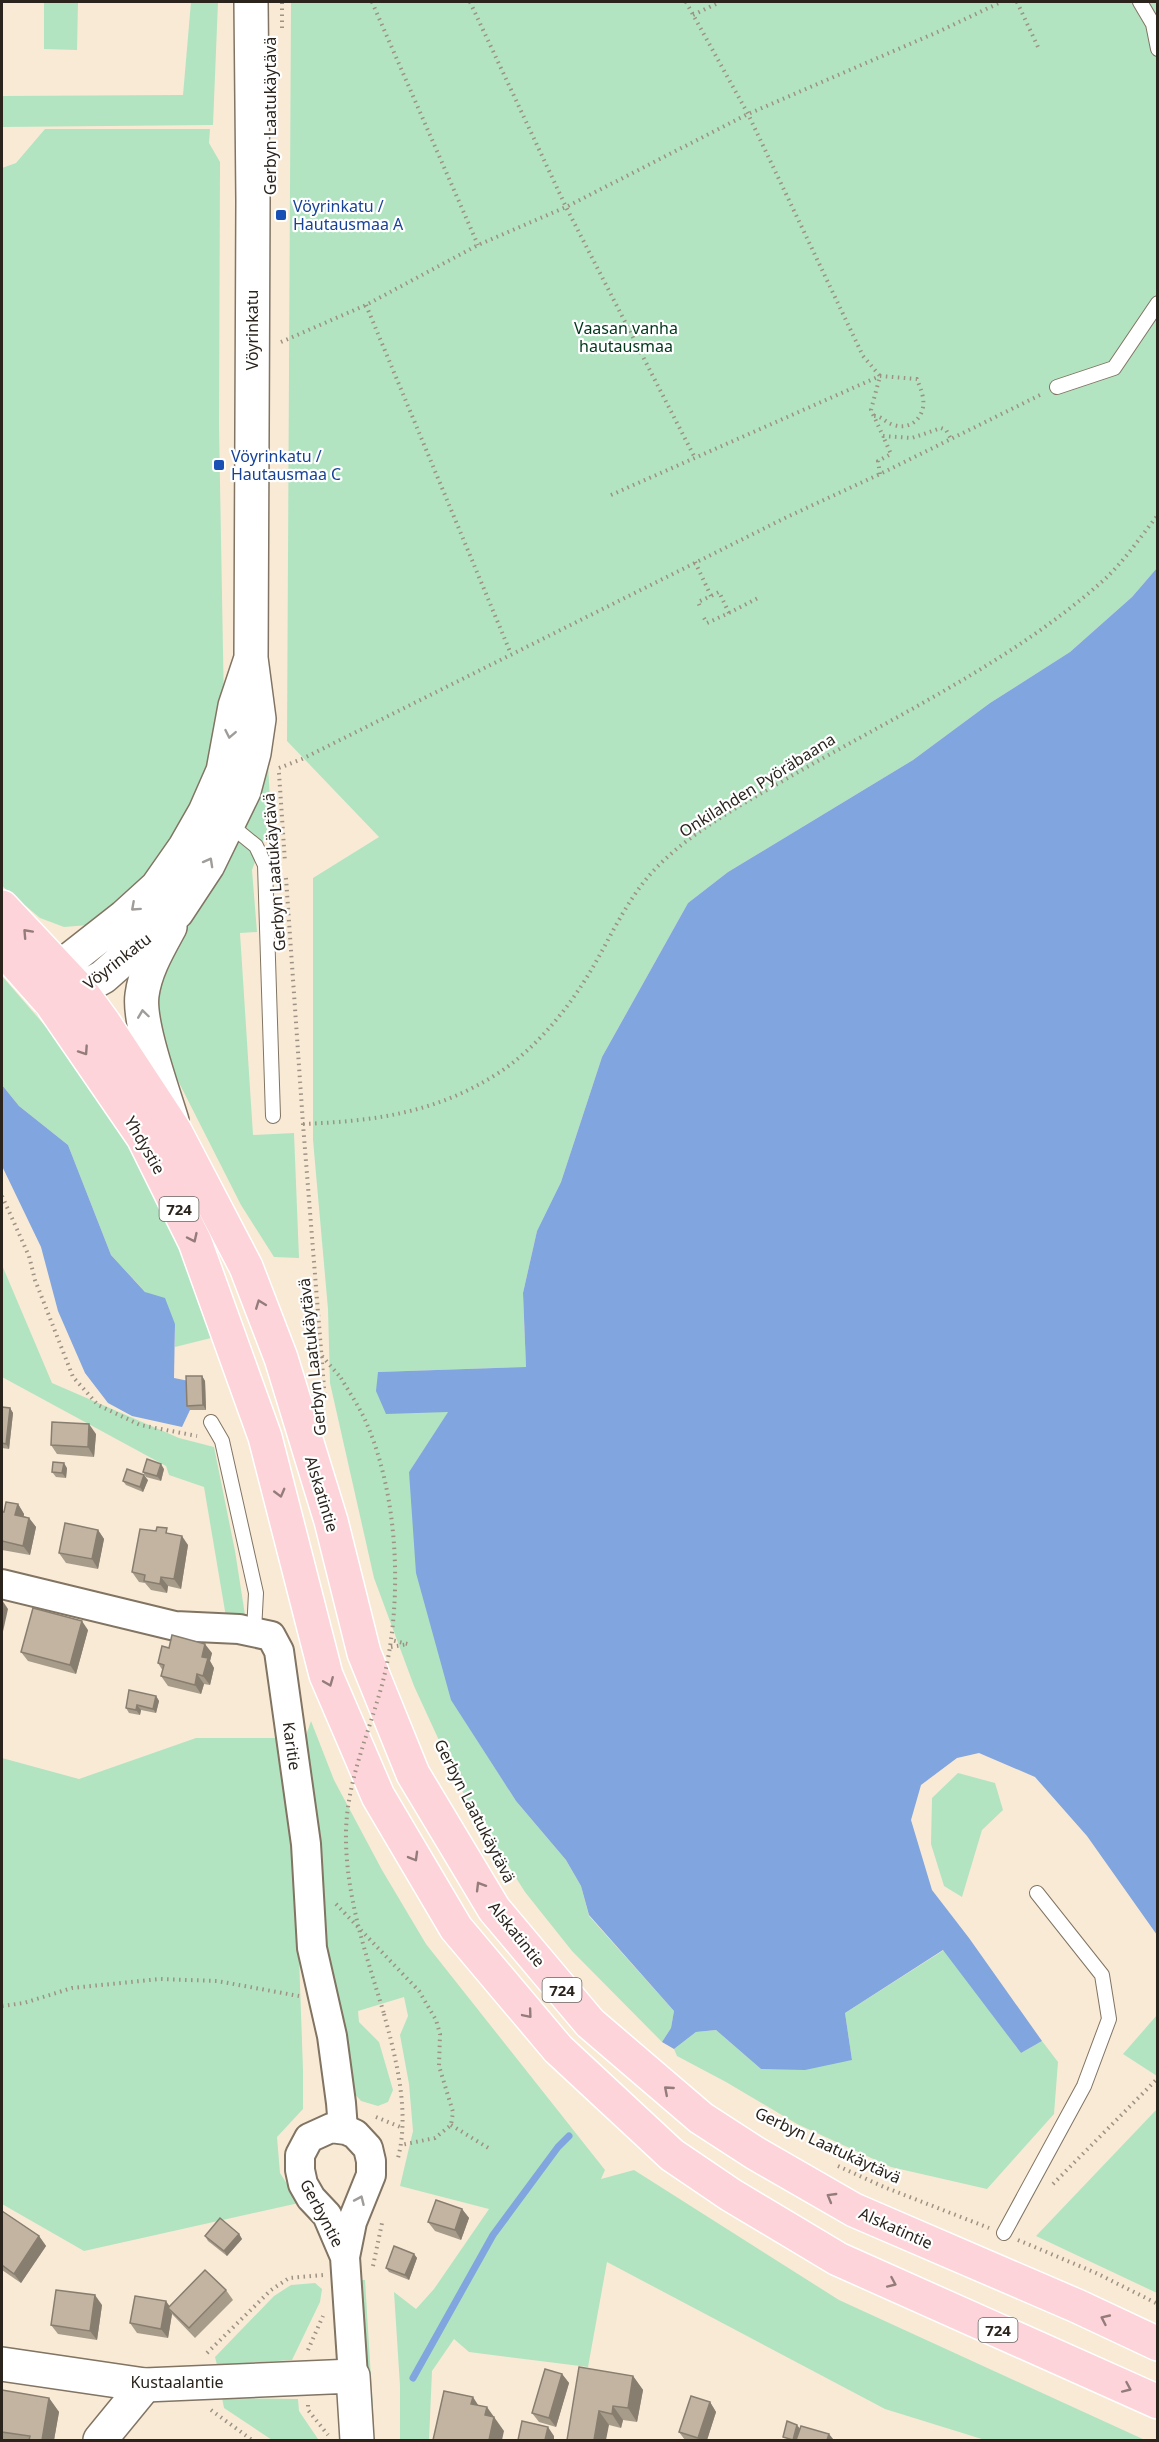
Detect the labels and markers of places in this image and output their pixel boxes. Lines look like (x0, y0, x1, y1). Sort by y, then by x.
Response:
place label: Vöyrinkatu / Hautausmaa A (293, 195, 404, 235)
marker: Vöyrinkatu / Hautausmaa A (274, 208, 288, 222)
place label: Vöyrinkatu / Hautausmaa C (231, 445, 341, 485)
marker: Vöyrinkatu / Hautausmaa C (212, 458, 226, 472)

